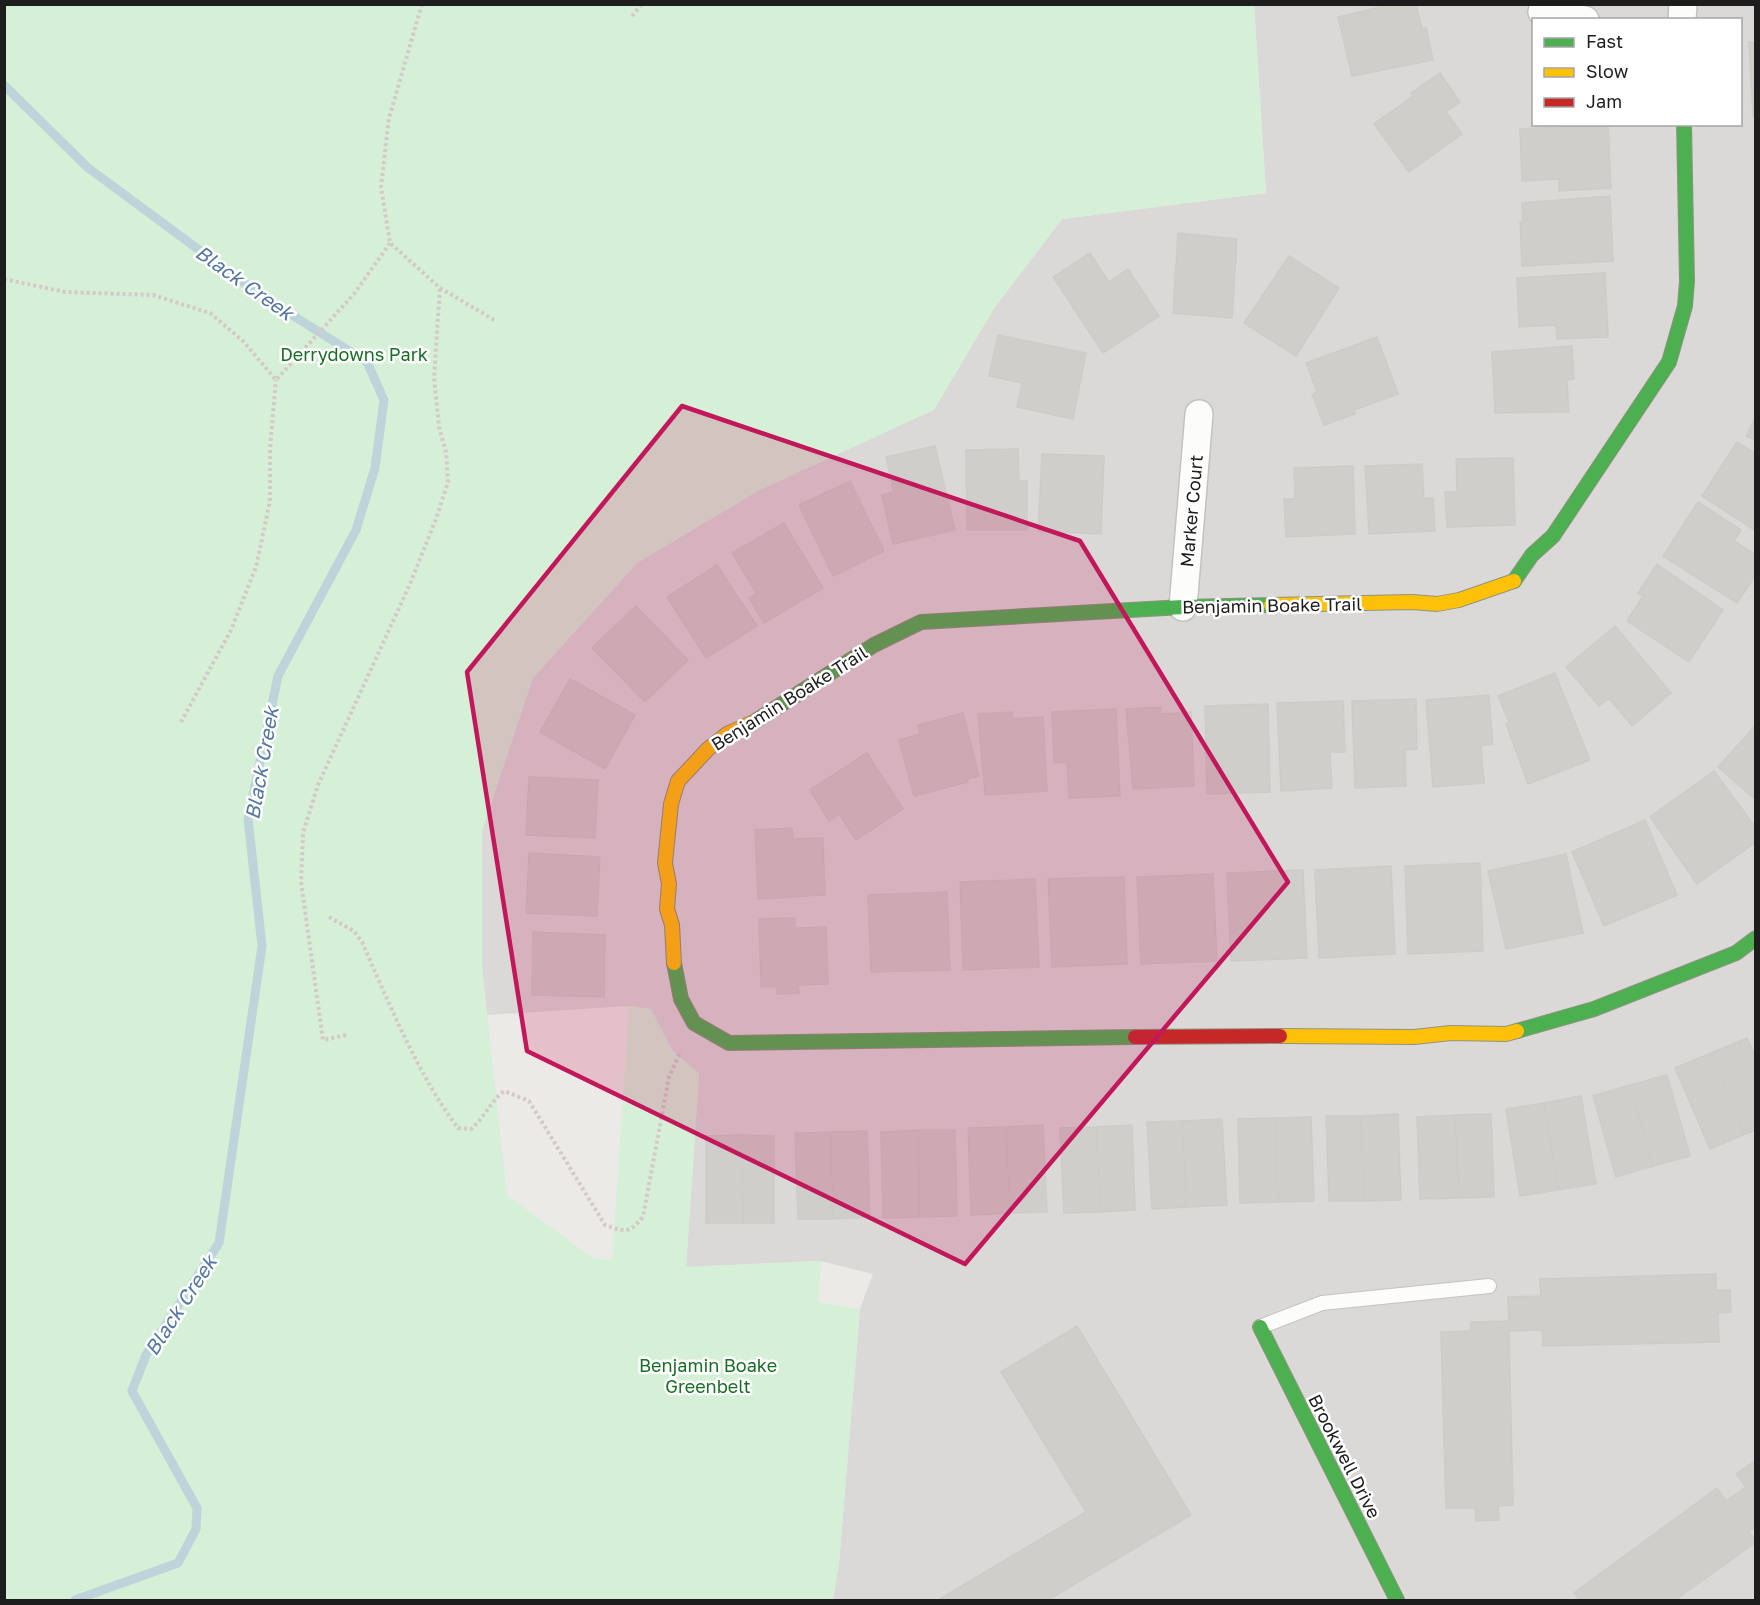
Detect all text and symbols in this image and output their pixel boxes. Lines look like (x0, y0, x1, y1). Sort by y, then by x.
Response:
legend (1532, 18, 1742, 126)
text: Fast (1586, 30, 1623, 52)
text: Slow (1586, 60, 1629, 82)
text: Jam (1586, 90, 1622, 112)
water label: Black Creek (191, 239, 301, 326)
park label: Derrydowns Park (280, 343, 428, 365)
street label: Marker Court (1175, 454, 1207, 568)
street label: Benjamin Boake Trail (1182, 592, 1362, 618)
street label: Benjamin Boake Trail (707, 641, 871, 755)
water label: Black Creek (239, 702, 283, 821)
water label: Black Creek (139, 1248, 223, 1359)
park label: Benjamin Boake Greenbelt (639, 1354, 777, 1397)
street label: Brookwell Drive (1304, 1390, 1386, 1522)

